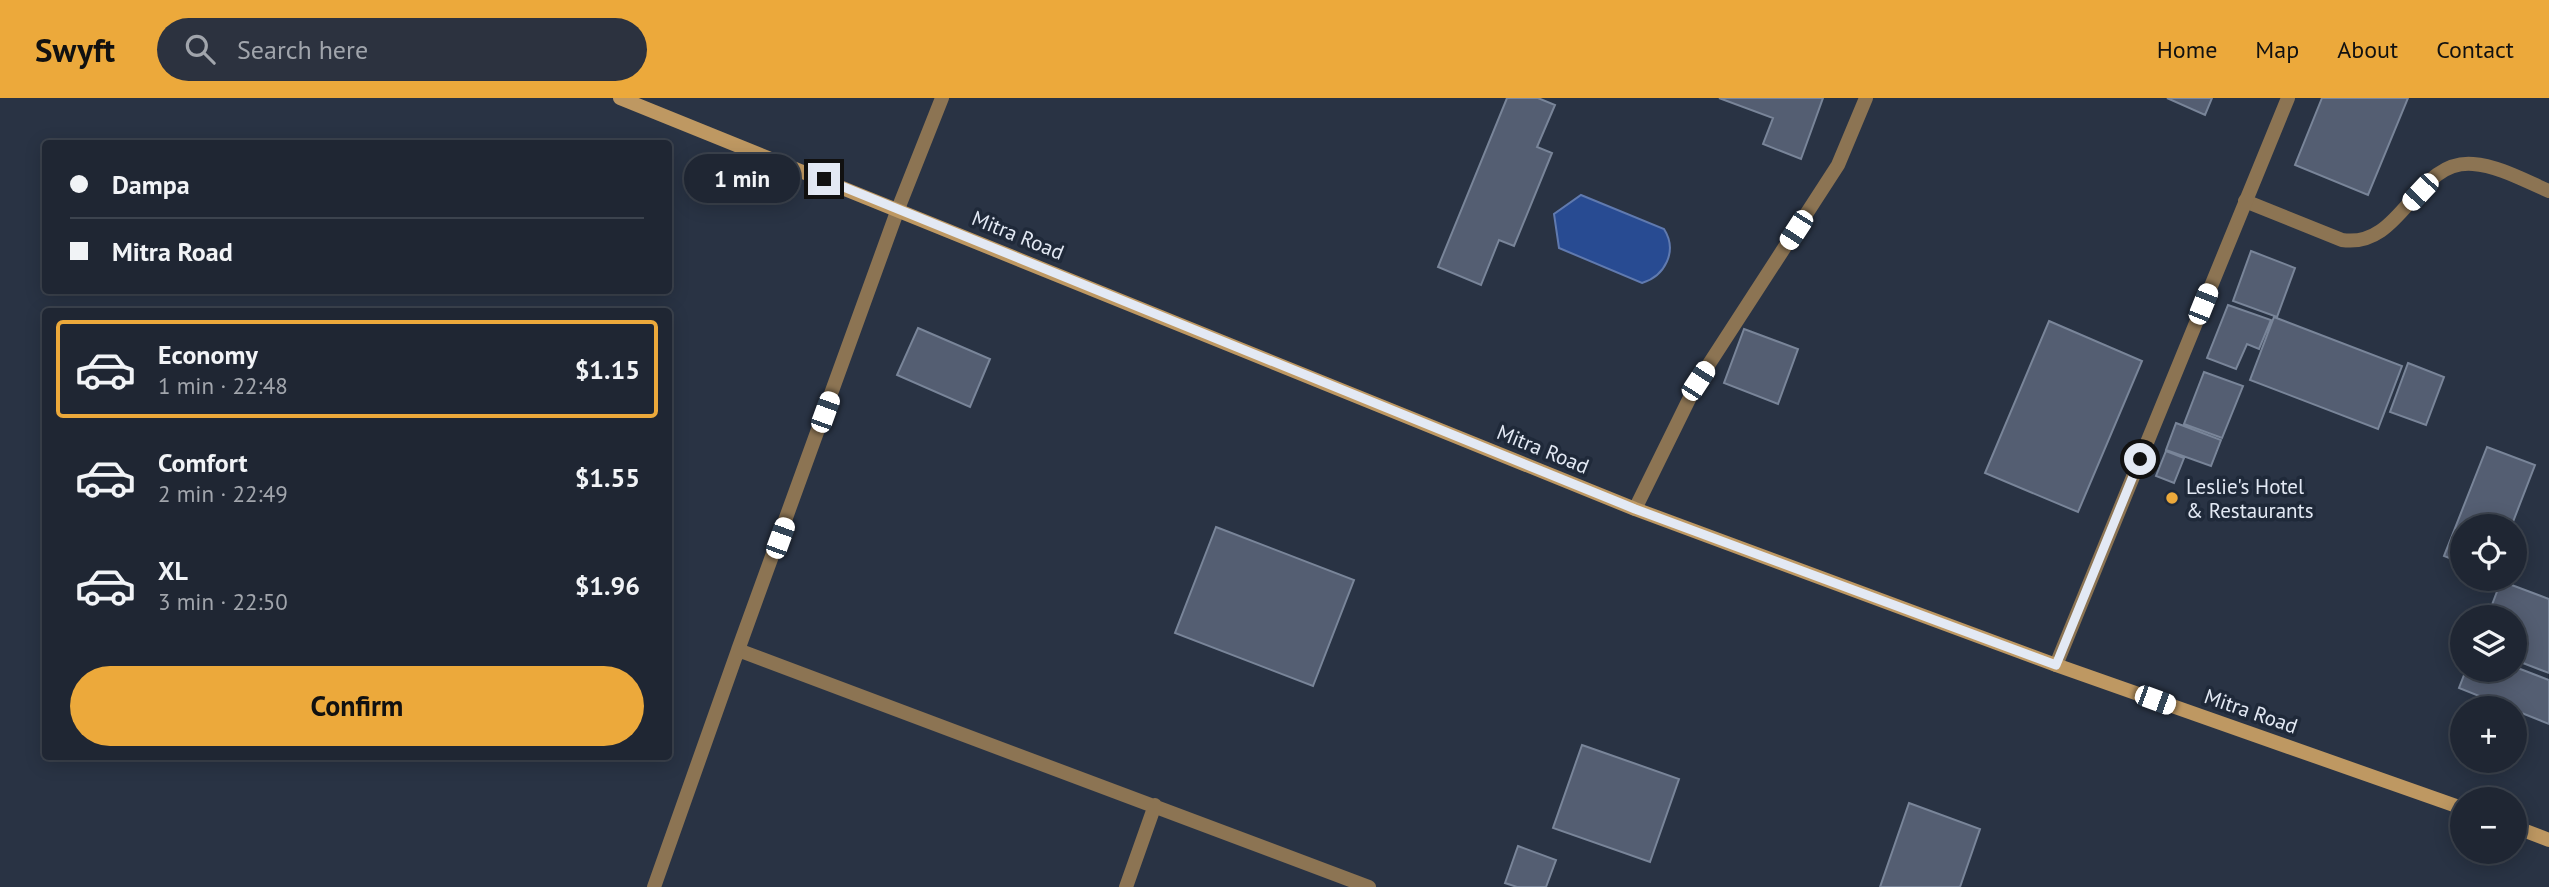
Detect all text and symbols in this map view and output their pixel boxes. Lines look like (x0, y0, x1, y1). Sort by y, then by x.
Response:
search box (157, 18, 647, 81)
text: Swyft (35, 28, 115, 71)
icon: search (181, 30, 219, 68)
text: Search here (237, 33, 368, 66)
text: Home (2157, 34, 2217, 65)
text: Map (2255, 34, 2299, 65)
text: About (2337, 34, 2398, 65)
text: Contact (2436, 34, 2514, 65)
callout: 1 min (684, 154, 800, 204)
route end (808, 163, 840, 195)
text: 1 min (714, 164, 770, 193)
text: Dampa (112, 168, 190, 201)
car (2398, 169, 2443, 215)
street label: Mitra Road (968, 204, 1068, 266)
car (1776, 207, 1817, 253)
text: Mitra Road (112, 235, 233, 268)
car (2186, 281, 2221, 327)
icon: car (74, 338, 137, 401)
text: Economy (158, 338, 258, 371)
text: $1.15 (575, 353, 640, 386)
car (1678, 358, 1719, 404)
text: 1 min · 22:48 (158, 371, 288, 400)
car (808, 389, 843, 435)
street label: Mitra Road (1493, 418, 1593, 480)
route start (2124, 443, 2156, 475)
icon: car (74, 446, 137, 509)
text: Comfort (158, 446, 248, 479)
text: $1.55 (575, 461, 640, 494)
place label: Leslie's Hotel & Restaurants (2186, 473, 2314, 524)
text: 2 min · 22:49 (158, 479, 288, 508)
marker: Leslie's Hotel & Restaurants (2164, 490, 2180, 506)
map controls (2450, 514, 2527, 864)
button: locate (2450, 514, 2527, 591)
car (763, 515, 798, 561)
icon: car (74, 554, 137, 617)
text: XL (158, 554, 188, 587)
text: $1.96 (575, 569, 640, 602)
text: 3 min · 22:50 (158, 587, 288, 616)
button: layers (2450, 605, 2527, 682)
button: Confirm (70, 666, 644, 746)
street label: Mitra Road (2201, 682, 2301, 740)
car (2132, 683, 2179, 717)
button: + (2450, 696, 2527, 773)
button: − (2450, 787, 2527, 864)

